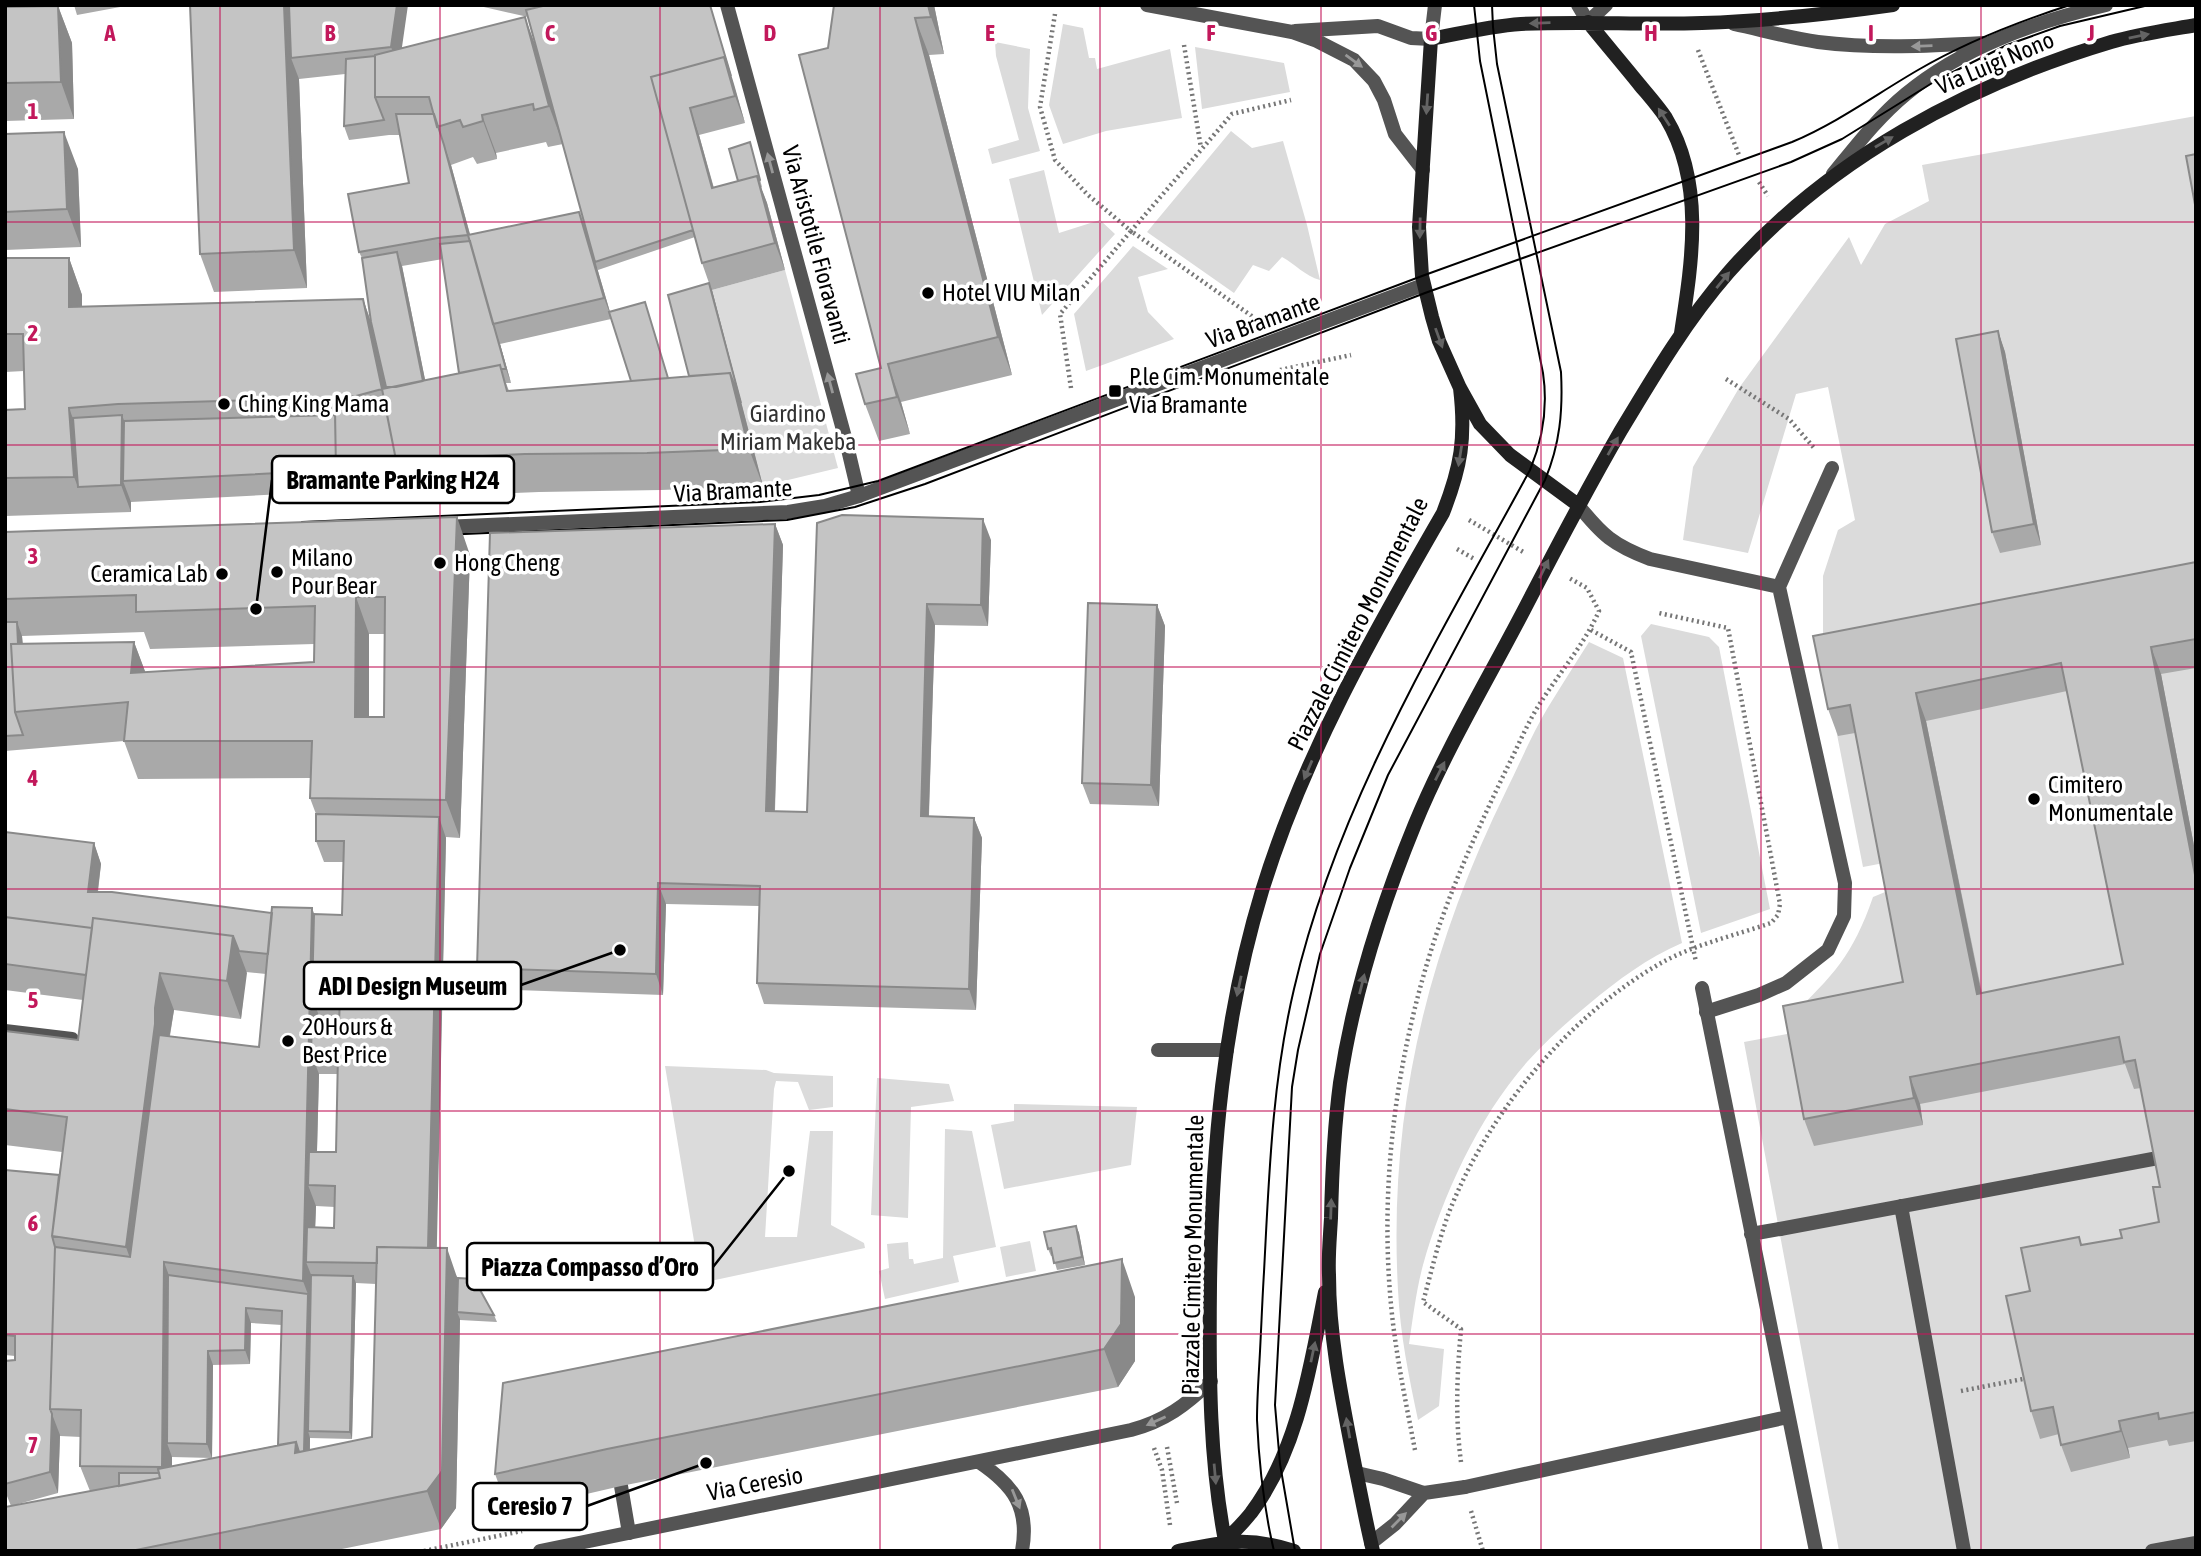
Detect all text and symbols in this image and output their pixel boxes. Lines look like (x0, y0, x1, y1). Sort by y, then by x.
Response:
one-way arrow (1529, 18, 1551, 29)
text: A (103, 20, 116, 46)
text: B (325, 20, 336, 46)
text: C (545, 20, 556, 46)
text: D (764, 20, 777, 46)
text: E (985, 20, 995, 46)
text: F (1206, 20, 1216, 46)
text: G (1425, 20, 1437, 46)
text: H (1644, 20, 1658, 46)
text: I (1868, 20, 1874, 46)
text: J (2086, 20, 2095, 46)
street label: Via Luigi Nono (1932, 26, 2058, 100)
one-way arrow (2128, 30, 2150, 41)
one-way arrow (1910, 41, 1932, 52)
one-way arrow (1345, 54, 1363, 68)
one-way arrow (1421, 93, 1432, 115)
text: 1 (28, 98, 39, 124)
one-way arrow (1657, 108, 1671, 126)
one-way arrow (1875, 136, 1894, 148)
street label: Via Aristotile Fioravanti (777, 143, 856, 347)
one-way arrow (765, 152, 775, 173)
one-way arrow (1414, 217, 1425, 239)
one-way arrow (1715, 272, 1730, 290)
place label: Hotel VIU Milan (942, 279, 1081, 306)
marker: Hotel VIU Milan (920, 285, 936, 301)
street label: Via Bramante (1203, 288, 1323, 353)
text: 2 (28, 320, 38, 346)
one-way arrow (1433, 327, 1444, 348)
place label: P.le Cim. Monumentale Via Bramante (1129, 363, 1329, 418)
one-way arrow (824, 372, 835, 394)
marker: P.le Cim. Monumentale Via Bramante (1107, 383, 1123, 399)
place label: Ching King Mama (238, 390, 389, 417)
marker: Ching King Mama (216, 396, 232, 412)
park label: Giardino Miriam Makeba (720, 400, 856, 455)
one-way arrow (1606, 436, 1619, 455)
one-way arrow (1454, 445, 1465, 467)
callout: Bramante Parking H24 (272, 456, 514, 503)
text: Bramante Parking H24 (286, 465, 500, 495)
street label: Via Bramante (673, 474, 793, 507)
street label: Piazzale Cimitero Monumentale (1282, 493, 1433, 755)
text: 3 (28, 543, 38, 569)
place label: Milano Pour Bear (291, 544, 377, 599)
place label: Hong Cheng (454, 549, 560, 576)
marker: Hong Cheng (432, 555, 448, 571)
one-way arrow (1538, 559, 1550, 579)
place label: Ceramica Lab (91, 560, 208, 587)
marker: Milano Pour Bear (269, 564, 285, 580)
marker: Ceramica Lab (214, 566, 230, 582)
one-way arrow (1302, 760, 1314, 780)
one-way arrow (1435, 761, 1446, 781)
text: 4 (27, 765, 39, 791)
place label: Cimitero Monumentale (2048, 771, 2174, 826)
marker: Cimitero Monumentale (2026, 791, 2042, 807)
callout: ADI Design Museum (304, 962, 521, 1009)
text: ADI Design Museum (318, 971, 507, 1001)
one-way arrow (1357, 973, 1368, 995)
one-way arrow (1233, 975, 1244, 997)
text: 5 (28, 987, 39, 1013)
place label: 20Hours & Best Price (302, 1013, 393, 1068)
marker: 20Hours & Best Price (280, 1033, 296, 1049)
street label: Piazzale Cimitero Monumentale (1177, 1115, 1208, 1395)
one-way arrow (1326, 1198, 1337, 1220)
text: 6 (28, 1210, 39, 1236)
callout: Piazza Compasso d’Oro (467, 1243, 713, 1290)
text: Piazza Compasso d’Oro (481, 1252, 699, 1282)
one-way arrow (1308, 1341, 1319, 1363)
one-way arrow (1146, 1416, 1167, 1427)
one-way arrow (1342, 1417, 1353, 1439)
text: 7 (28, 1432, 38, 1458)
street label: Via Ceresio (705, 1461, 805, 1506)
one-way arrow (1210, 1463, 1221, 1485)
callout: Ceresio 7 (473, 1483, 587, 1530)
one-way arrow (1010, 1489, 1021, 1510)
text: Ceresio 7 (487, 1491, 573, 1521)
one-way arrow (1390, 1511, 1407, 1528)

